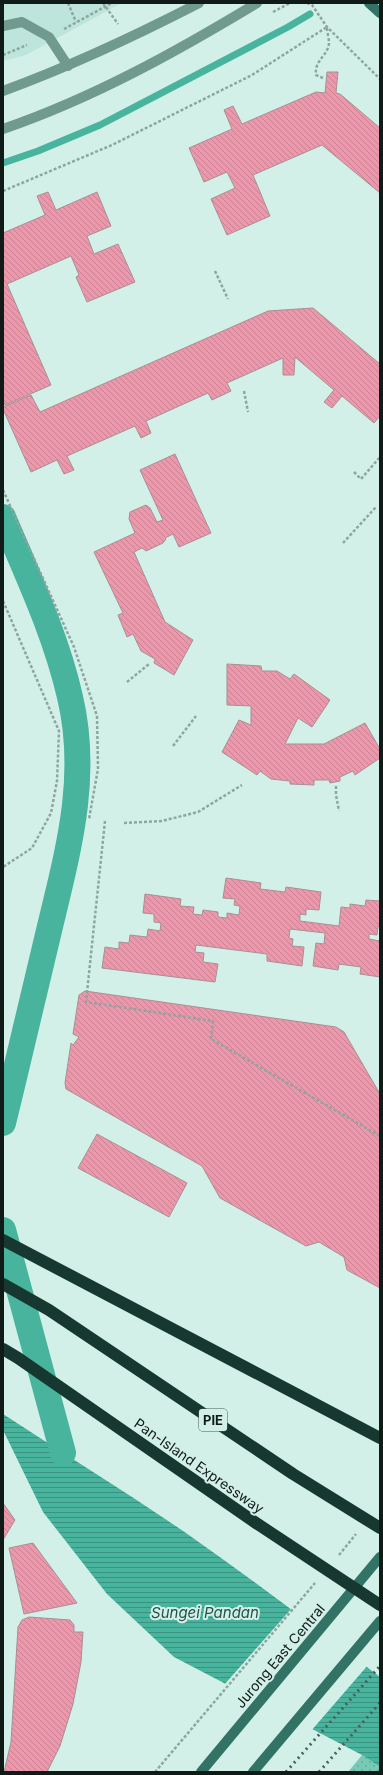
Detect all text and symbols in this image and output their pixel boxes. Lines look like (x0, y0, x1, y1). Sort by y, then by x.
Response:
road number: PIE (199, 1409, 227, 1431)
street label: Pan-Island Expressway (131, 1414, 267, 1517)
street label: Jurong East Central (231, 1600, 328, 1711)
water label: Sungei Pandan (151, 1603, 259, 1622)

